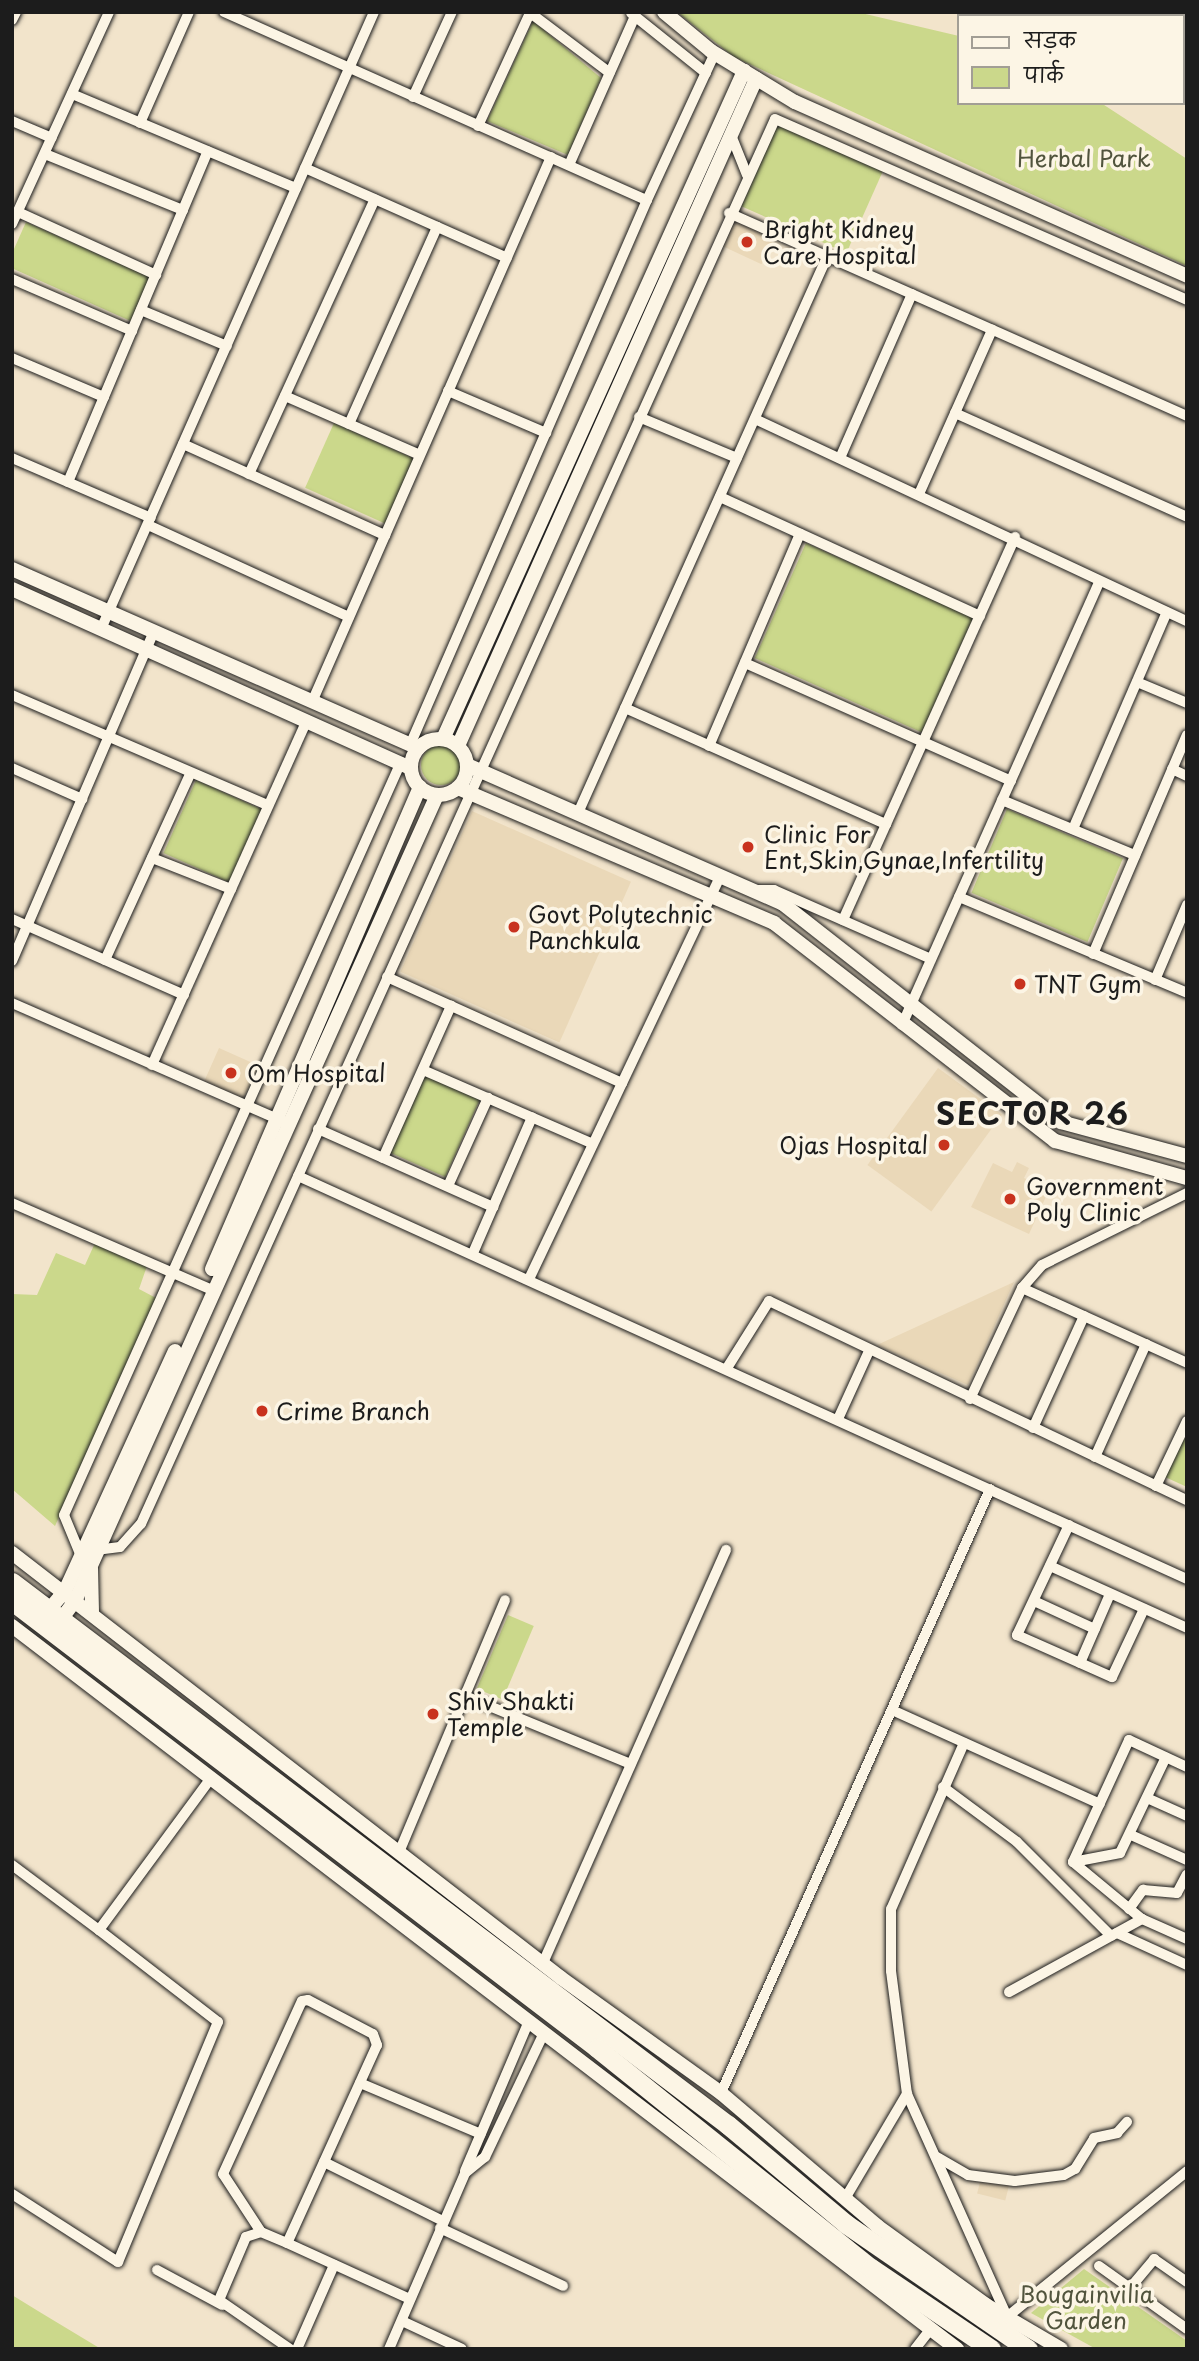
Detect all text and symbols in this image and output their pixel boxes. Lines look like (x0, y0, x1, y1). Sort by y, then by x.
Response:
legend (958, 14, 1185, 105)
text: सड़क (1024, 23, 1076, 55)
text: पार्क (1024, 58, 1064, 90)
park label: Herbal Park (1017, 144, 1151, 172)
place label: Bright Kidney Care Hospital (763, 215, 916, 269)
marker: Bright Kidney Care Hospital (737, 232, 757, 252)
place label: Clinic For Ent,Skin,Gynae,Infertility (764, 820, 1044, 874)
marker: Clinic For Ent,Skin,Gynae,Infertility (738, 837, 758, 857)
place label: Govt Polytechnic Panchkula (528, 900, 713, 954)
marker: Govt Polytechnic Panchkula (506, 919, 522, 935)
place label: TNT Gym (1034, 970, 1144, 998)
marker: TNT Gym (1012, 976, 1028, 992)
place label: Om Hospital (247, 1059, 386, 1087)
marker: Om Hospital (221, 1063, 241, 1083)
district label: SECTOR 26 (938, 1095, 1128, 1131)
place label: Ojas Hospital (779, 1131, 928, 1159)
marker: Ojas Hospital (934, 1135, 954, 1155)
place label: Government Poly Clinic (1026, 1172, 1163, 1226)
marker: Government Poly Clinic (1000, 1189, 1020, 1209)
place label: Crime Branch (276, 1397, 429, 1425)
marker: Crime Branch (254, 1403, 270, 1419)
place label: Shiv Shakti Temple (447, 1687, 575, 1741)
marker: Shiv Shakti Temple (425, 1706, 441, 1722)
park label: Bougainvilia Garden (1018, 2280, 1154, 2334)

